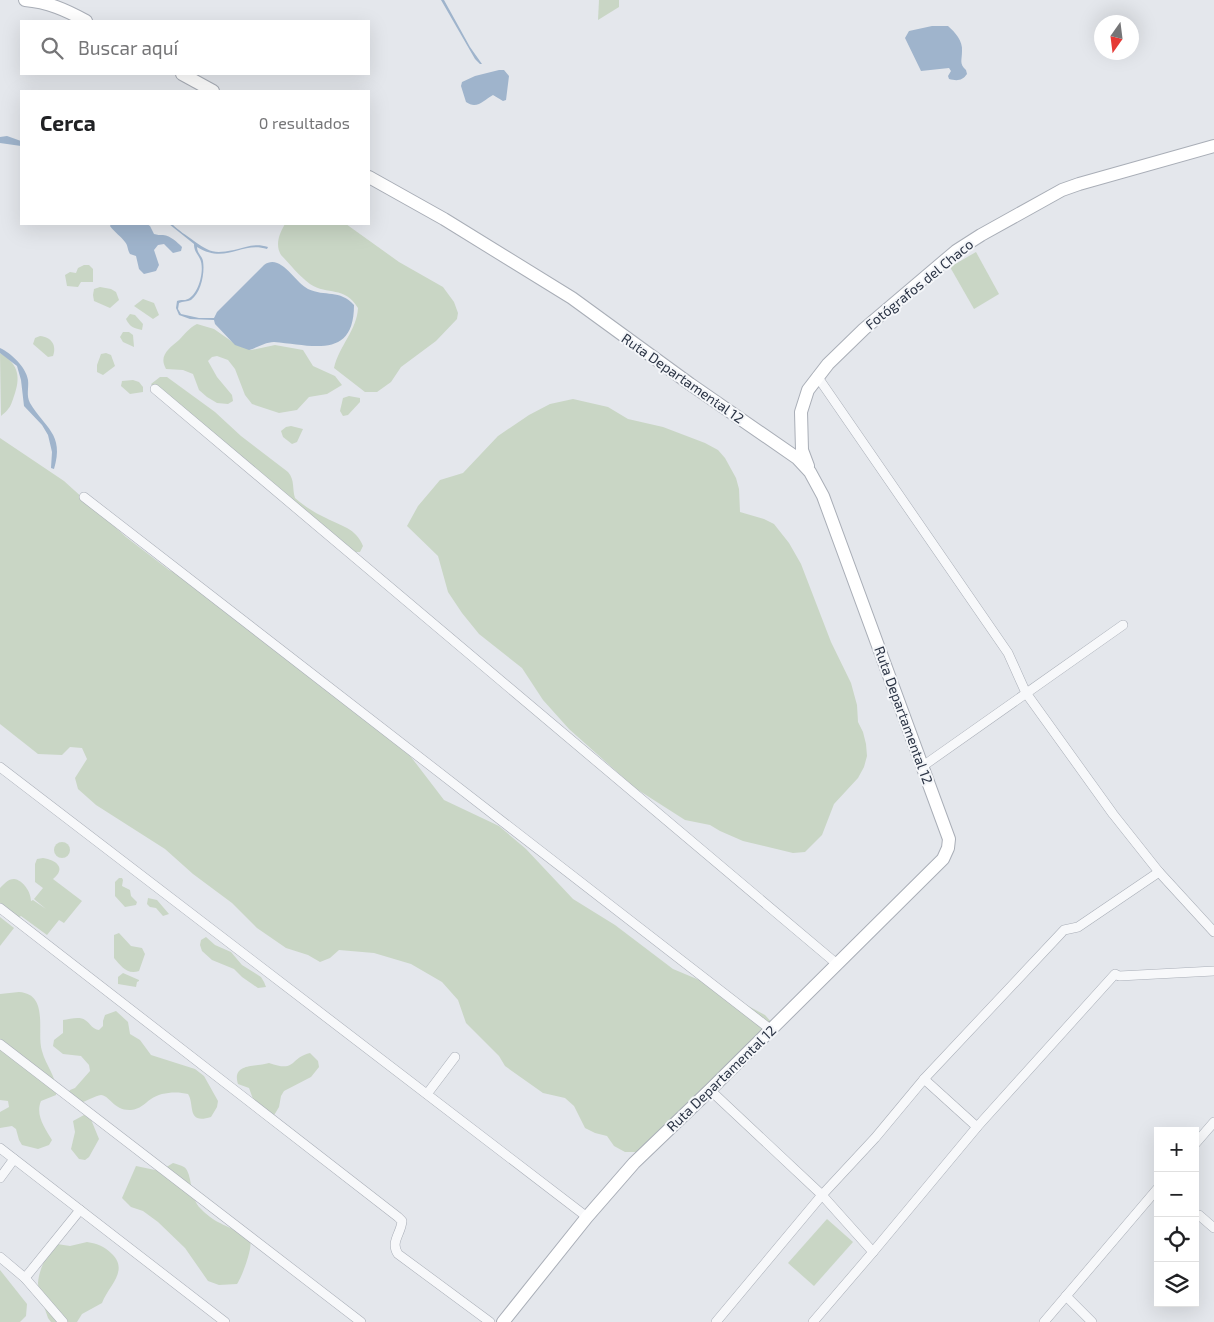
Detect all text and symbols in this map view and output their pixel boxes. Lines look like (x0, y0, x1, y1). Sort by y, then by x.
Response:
north arrow (1094, 15, 1139, 60)
search box (20, 20, 370, 75)
icon: search (38, 34, 66, 62)
text: Buscar aquí (78, 36, 178, 59)
text: Cerca (40, 110, 96, 135)
text: 0 resultados (259, 113, 350, 132)
street label: Fotógrafos del Chaco (862, 235, 976, 333)
street label: Ruta Departamental 12 (619, 329, 748, 427)
street label: Ruta Departamental 12 (871, 644, 937, 786)
street label: Ruta Departamental 12 (663, 1021, 779, 1135)
map controls (1154, 1127, 1199, 1307)
button: + (1154, 1127, 1199, 1172)
button: − (1154, 1172, 1199, 1217)
button: locate (1154, 1217, 1199, 1262)
button: layers (1154, 1262, 1199, 1307)

